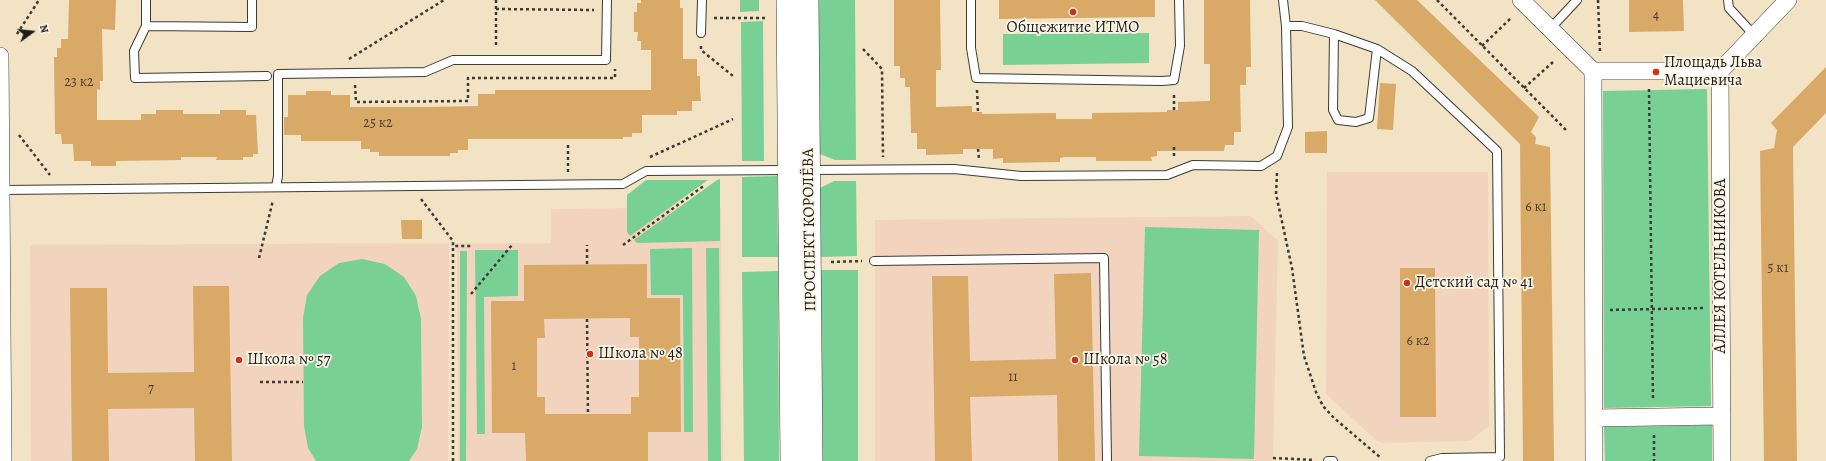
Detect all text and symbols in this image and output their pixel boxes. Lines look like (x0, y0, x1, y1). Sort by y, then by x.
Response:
marker: Общежитие ИТМО (1068, 7, 1078, 17)
house number: 4 (1653, 8, 1659, 24)
north arrow (12, 12, 52, 52)
place label: Общежитие ИТМО (1007, 18, 1139, 38)
text: N (36, 23, 52, 35)
place label: Площадь Льва Мациевича (1664, 53, 1762, 91)
marker: Площадь Льва Мациевича (1651, 67, 1661, 77)
house number: 23 к2 (64, 75, 94, 91)
house number: 25 к2 (363, 116, 393, 132)
street label: ПРОСПЕКТ КОРОЛЁВА (799, 148, 821, 312)
street label: АЛЛЕЯ КОТЕЛЬНИКОВА (1711, 179, 1731, 353)
house number: 6 к1 (1525, 200, 1547, 216)
house number: 5 к1 (1768, 261, 1788, 277)
place label: Детский сад № 41 (1415, 273, 1533, 293)
marker: Детский сад № 41 (1402, 278, 1412, 288)
house number: 6 к2 (1406, 334, 1430, 350)
place label: Школа № 48 (598, 344, 683, 364)
marker: Школа № 48 (585, 349, 595, 359)
place label: Школа № 57 (247, 350, 330, 370)
place label: Школа № 58 (1083, 350, 1167, 370)
marker: Школа № 57 (234, 355, 244, 365)
marker: Школа № 58 (1070, 355, 1080, 365)
house number: 1 (512, 359, 516, 375)
house number: 11 (1008, 370, 1018, 386)
house number: 7 (148, 382, 154, 398)

